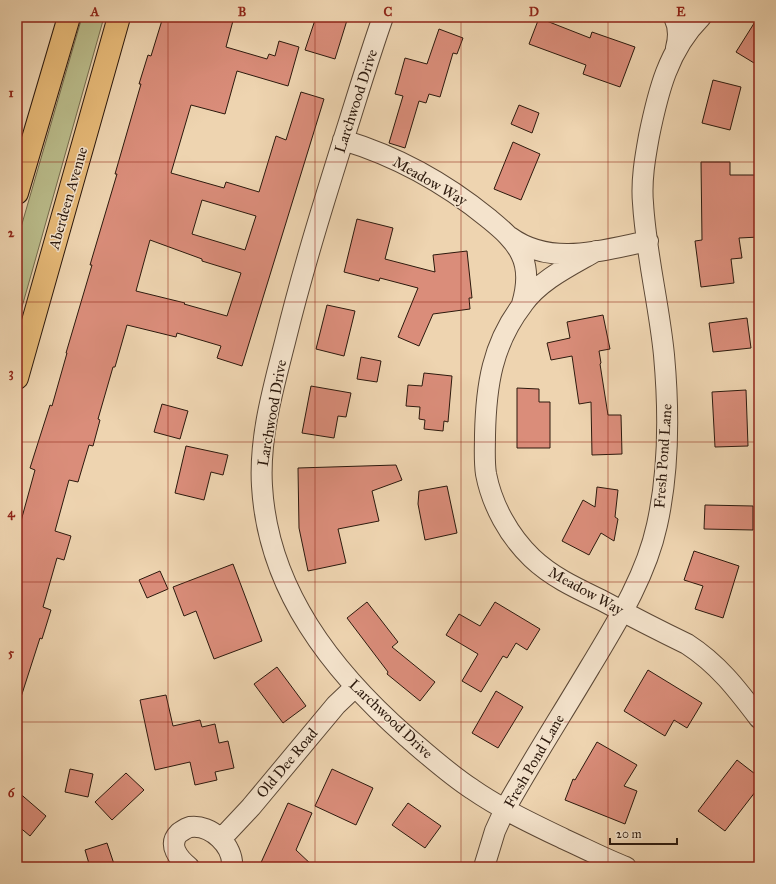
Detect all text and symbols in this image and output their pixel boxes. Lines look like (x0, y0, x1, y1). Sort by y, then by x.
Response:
text: A (90, 4, 100, 20)
text: B (238, 4, 247, 20)
text: C (384, 4, 393, 20)
text: D (529, 4, 539, 20)
text: E (676, 4, 686, 20)
street label: Larchwood Drive (331, 47, 381, 155)
text: 1 (8, 85, 14, 101)
street label: Aberdeen Avenue (45, 145, 91, 252)
street label: Meadow Way (390, 153, 471, 210)
text: 2 (8, 225, 15, 241)
street label: Larchwood Drive (254, 358, 290, 468)
text: 3 (8, 365, 14, 381)
street label: Fresh Pond Lane (650, 403, 676, 509)
text: 4 (7, 505, 15, 521)
street label: Meadow Way (545, 563, 627, 619)
text: 5 (8, 645, 15, 661)
street label: Larchwood Drive (345, 676, 437, 762)
street label: Fresh Pond Lane (500, 711, 568, 811)
street label: Old Dee Road (253, 724, 322, 802)
text: 6 (8, 785, 16, 801)
scale bar (610, 820, 677, 846)
text: 20 m (616, 827, 642, 841)

